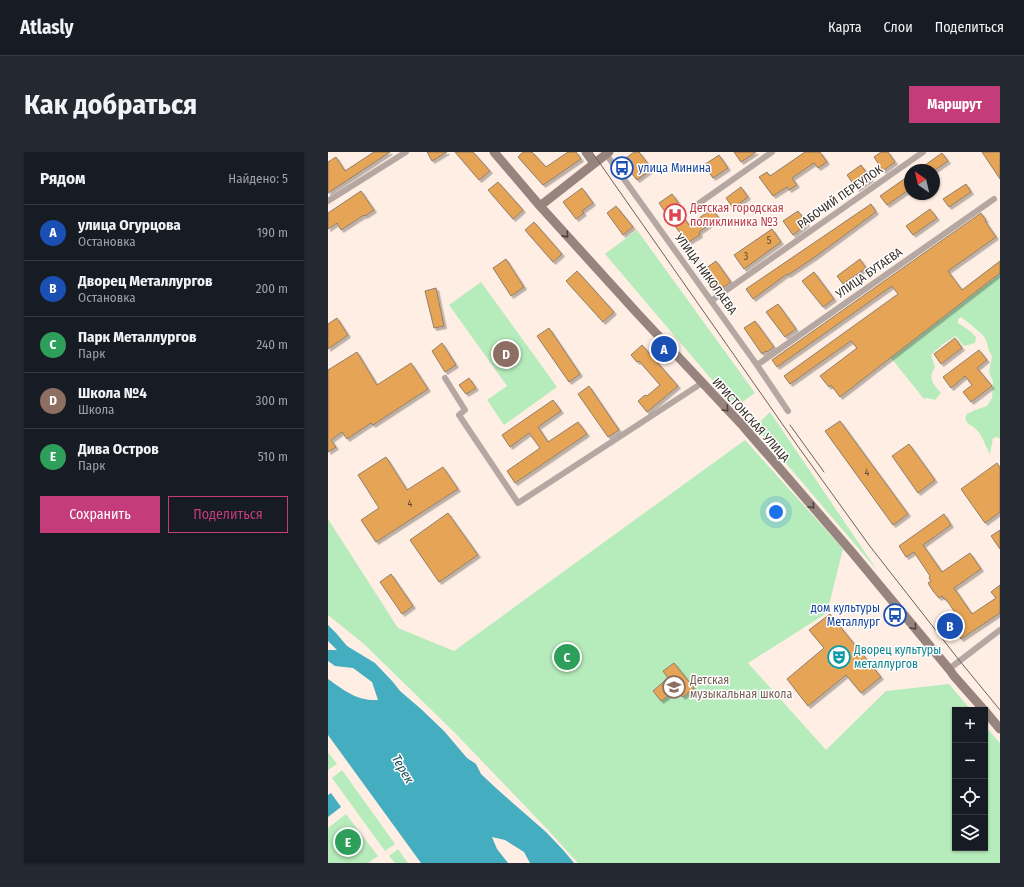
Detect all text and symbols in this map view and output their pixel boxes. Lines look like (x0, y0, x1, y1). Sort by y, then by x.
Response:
text: Atlasly (20, 16, 74, 39)
text: Карта (828, 19, 862, 36)
text: Слои (884, 19, 913, 36)
text: Поделиться (935, 19, 1004, 36)
button: Маршрут (909, 86, 1000, 123)
text: Как добраться (24, 88, 197, 121)
bus stop icon: улица Минина (609, 155, 635, 181)
place label: улица Минина (638, 161, 711, 175)
street label: РАБОЧИЙ ПЕРЕУЛОК (794, 161, 886, 232)
north arrow (904, 164, 940, 200)
text: Рядом (40, 168, 85, 189)
text: Найдено: 5 (228, 171, 288, 186)
place label: Детская городская поликлиника №3 (689, 201, 784, 229)
hospital icon: Детская городская поликлиника №3 (662, 202, 688, 228)
text: улица Огурцова (78, 216, 181, 234)
text: A (49, 225, 57, 240)
text: 190 m (257, 225, 288, 240)
one-way arrow (562, 230, 569, 238)
street label: УЛИЦА НИКОЛАЕВА (671, 230, 740, 318)
text: Остановка (78, 234, 136, 249)
house number: 5 (767, 235, 772, 247)
street label: УЛИЦА БУТАЕВА (832, 245, 905, 302)
house number: 3 (744, 251, 749, 263)
text: Дворец Металлургов (78, 272, 213, 290)
text: B (49, 281, 57, 296)
text: 200 m (256, 281, 288, 296)
text: Остановка (78, 290, 136, 305)
text: Парк Металлургов (78, 328, 197, 346)
pin: A (651, 334, 677, 364)
text: C (50, 337, 56, 352)
text: 240 m (256, 337, 288, 352)
pin: D (493, 339, 519, 369)
text: Парк (78, 346, 105, 361)
street label: ИРИСТОНСКАЯ УЛИЦА (710, 375, 793, 465)
text: Школа №4 (78, 384, 147, 402)
text: D (49, 393, 57, 408)
text: 300 m (256, 393, 288, 408)
text: Школа (78, 402, 114, 417)
one-way arrow (721, 404, 728, 411)
text: Дива Остров (78, 440, 159, 458)
text: E (50, 449, 56, 464)
text: 510 m (258, 449, 288, 464)
text: Парк (78, 458, 105, 473)
house number: 4 (865, 467, 870, 479)
button: Сохранить (40, 496, 160, 533)
button: Поделиться (168, 496, 288, 533)
house number: 4 (408, 498, 413, 510)
one-way arrow (808, 501, 815, 509)
your location (766, 502, 786, 522)
place label: дом культуры Металлург (811, 601, 880, 629)
bus stop icon: дом культуры Металлург (882, 602, 908, 628)
pin: B (937, 611, 963, 641)
one-way arrow (910, 622, 917, 629)
pin: C (554, 642, 580, 672)
place label: Дворец культуры металлургов (853, 643, 941, 671)
theatre icon: Дворец культуры металлургов (826, 644, 852, 670)
place label: Детская музыкальная школа (689, 673, 792, 701)
school or university icon: Детская музыкальная школа (661, 674, 687, 700)
map controls (952, 707, 988, 851)
button: + (952, 707, 988, 743)
button: − (952, 743, 988, 779)
water label: Терек (389, 752, 418, 787)
button: locate (952, 779, 988, 815)
button: layers (952, 815, 988, 851)
pin: E (335, 827, 361, 857)

